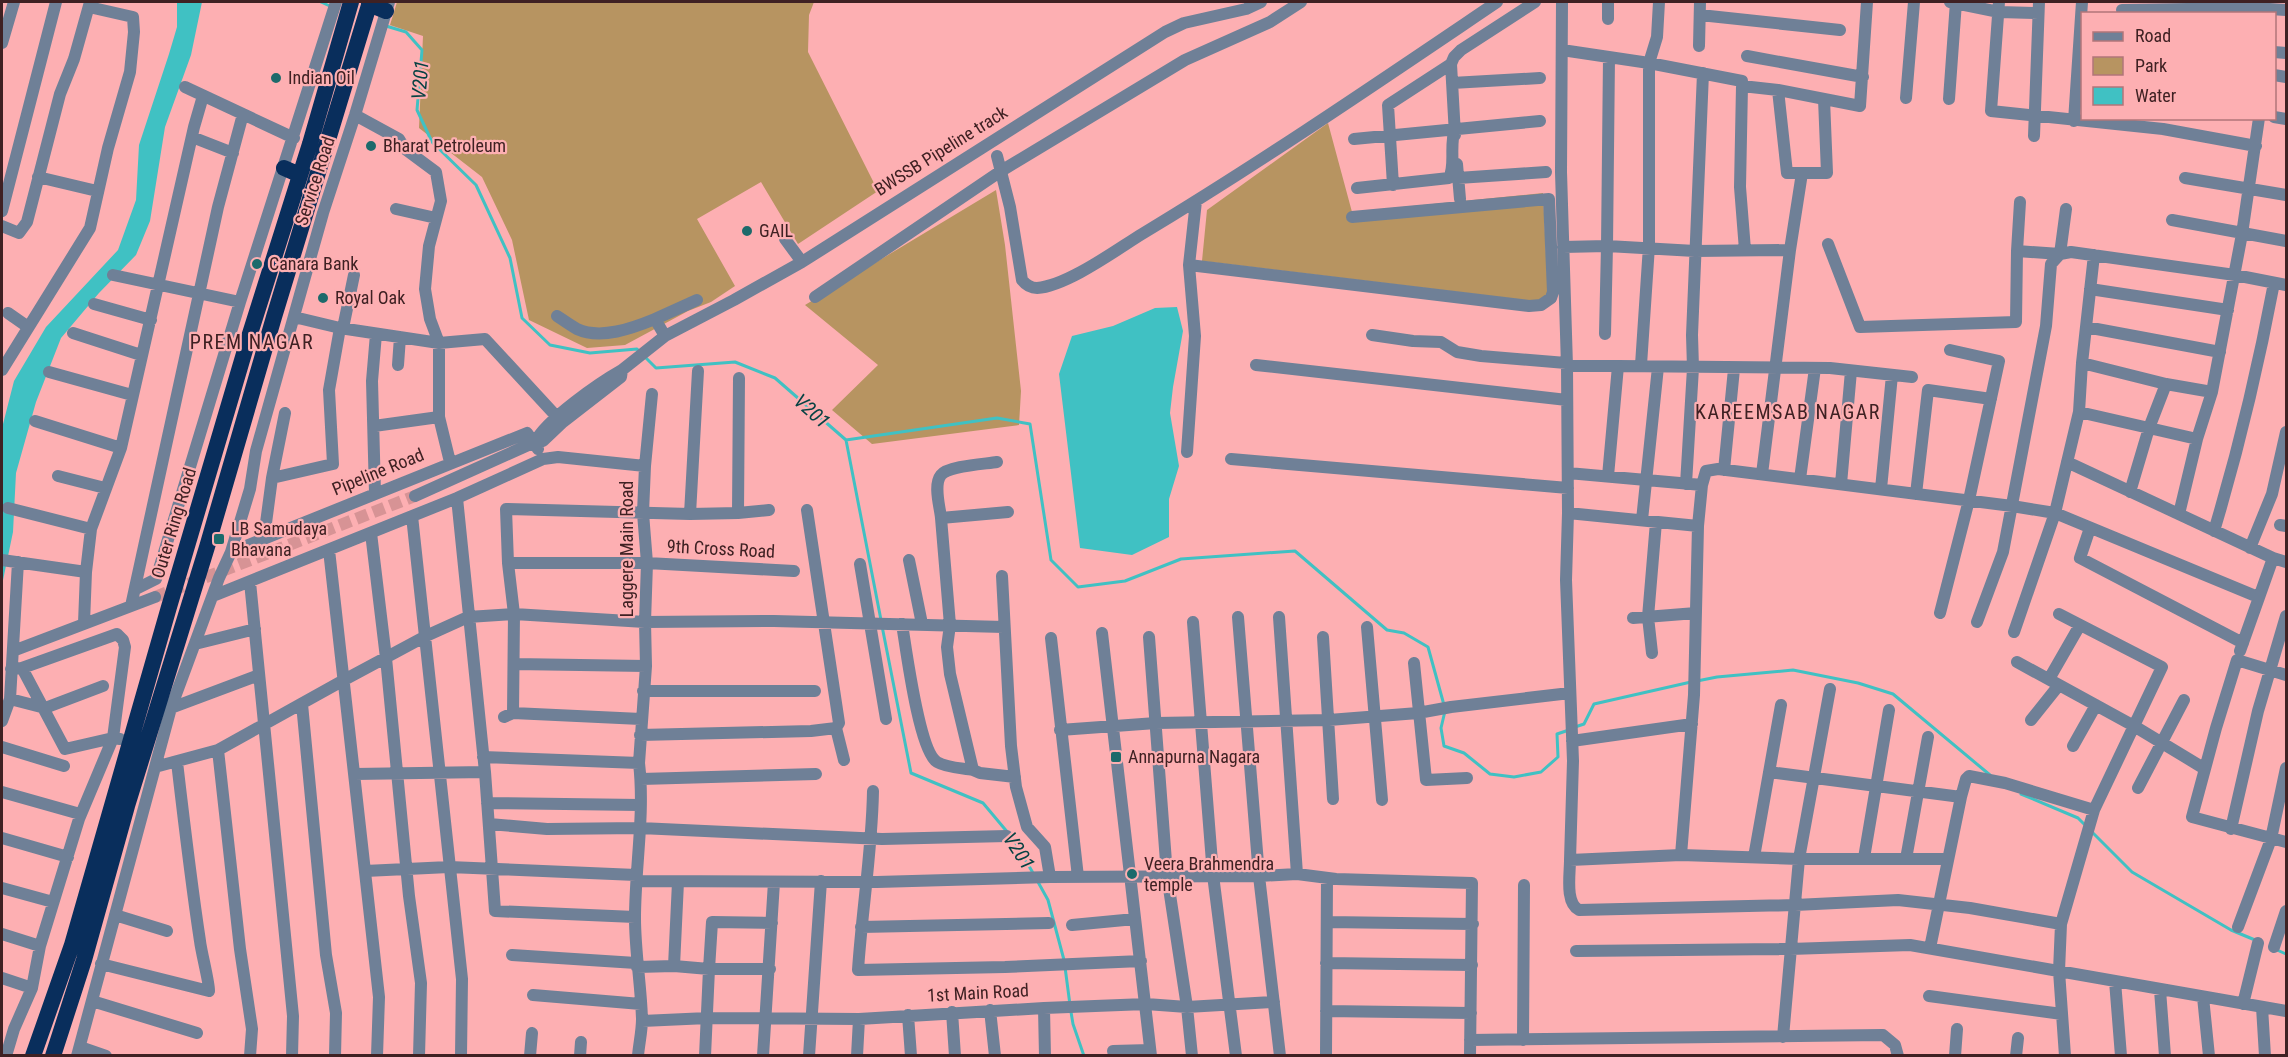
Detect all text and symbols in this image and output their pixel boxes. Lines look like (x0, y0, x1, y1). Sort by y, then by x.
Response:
legend (2081, 12, 2276, 120)
text: Road (2135, 25, 2171, 46)
text: Park (2135, 55, 2167, 76)
water label: V201 (406, 59, 434, 101)
place label: Indian Oil (288, 67, 355, 88)
marker: Indian Oil (269, 71, 283, 85)
text: Water (2135, 85, 2177, 106)
street label: BWSSB Pipeline track (870, 101, 1011, 200)
street label: Service Road (290, 134, 339, 228)
place label: Bharat Petroleum (383, 135, 506, 156)
marker: Bharat Petroleum (364, 139, 378, 153)
place label: GAIL (759, 220, 794, 241)
marker: GAIL (740, 224, 754, 238)
place label: Canara Bank (269, 253, 358, 274)
marker: Canara Bank (250, 257, 264, 271)
place label: Royal Oak (335, 287, 405, 308)
marker: Royal Oak (316, 291, 330, 305)
district label: PREM NAGAR (190, 330, 314, 354)
water label: V201 (789, 389, 835, 433)
district label: KAREEMSAB NAGAR (1695, 400, 1881, 424)
street label: Pipeline Road (329, 444, 427, 499)
street label: Outer Ring Road (147, 465, 200, 581)
street label: Laggere Main Road (616, 481, 637, 617)
place label: LB Samudaya Bhavana (231, 518, 327, 560)
marker: LB Samudaya Bhavana (212, 532, 226, 546)
street label: 9th Cross Road (666, 535, 776, 562)
place label: Annapurna Nagara (1128, 746, 1260, 767)
marker: Annapurna Nagara (1109, 750, 1123, 764)
water label: V201 (998, 828, 1040, 874)
place label: Veera Brahmendra temple (1144, 853, 1274, 895)
marker: Veera Brahmendra temple (1125, 867, 1139, 881)
street label: 1st Main Road (927, 979, 1029, 1006)

